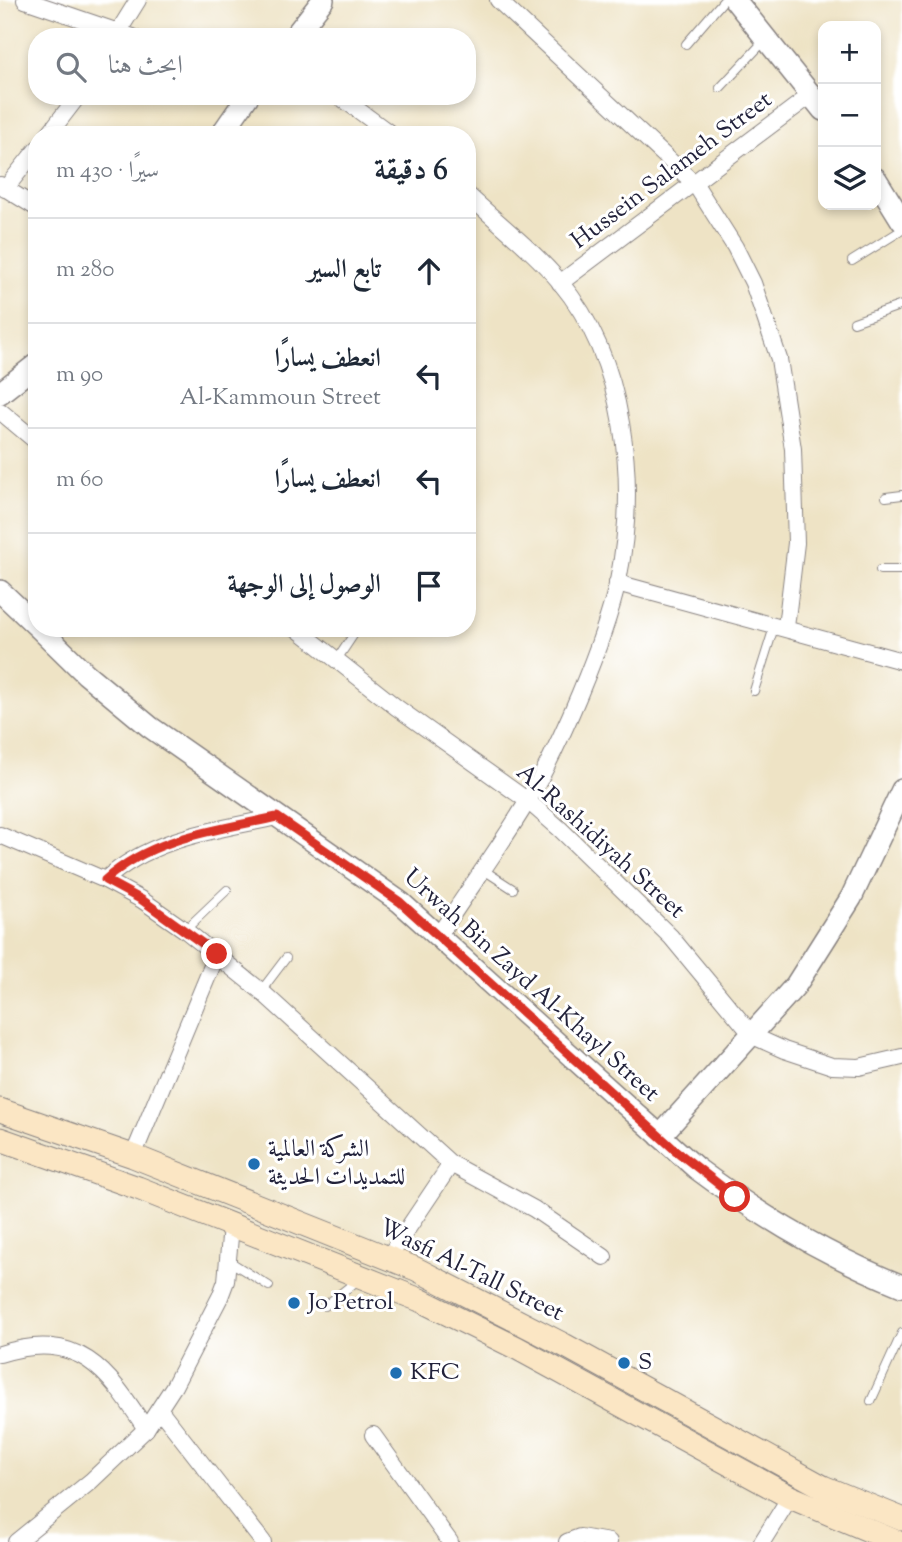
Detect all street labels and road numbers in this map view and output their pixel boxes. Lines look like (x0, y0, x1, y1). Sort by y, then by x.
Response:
street label: Hussein Salameh Street (564, 84, 780, 258)
street label: Al-Rashidiyah Street (508, 757, 692, 927)
street label: Urwah Bin Zayd Al-Khayl Street (395, 862, 667, 1110)
street label: Wasfi Al-Tall Street (373, 1211, 569, 1331)

